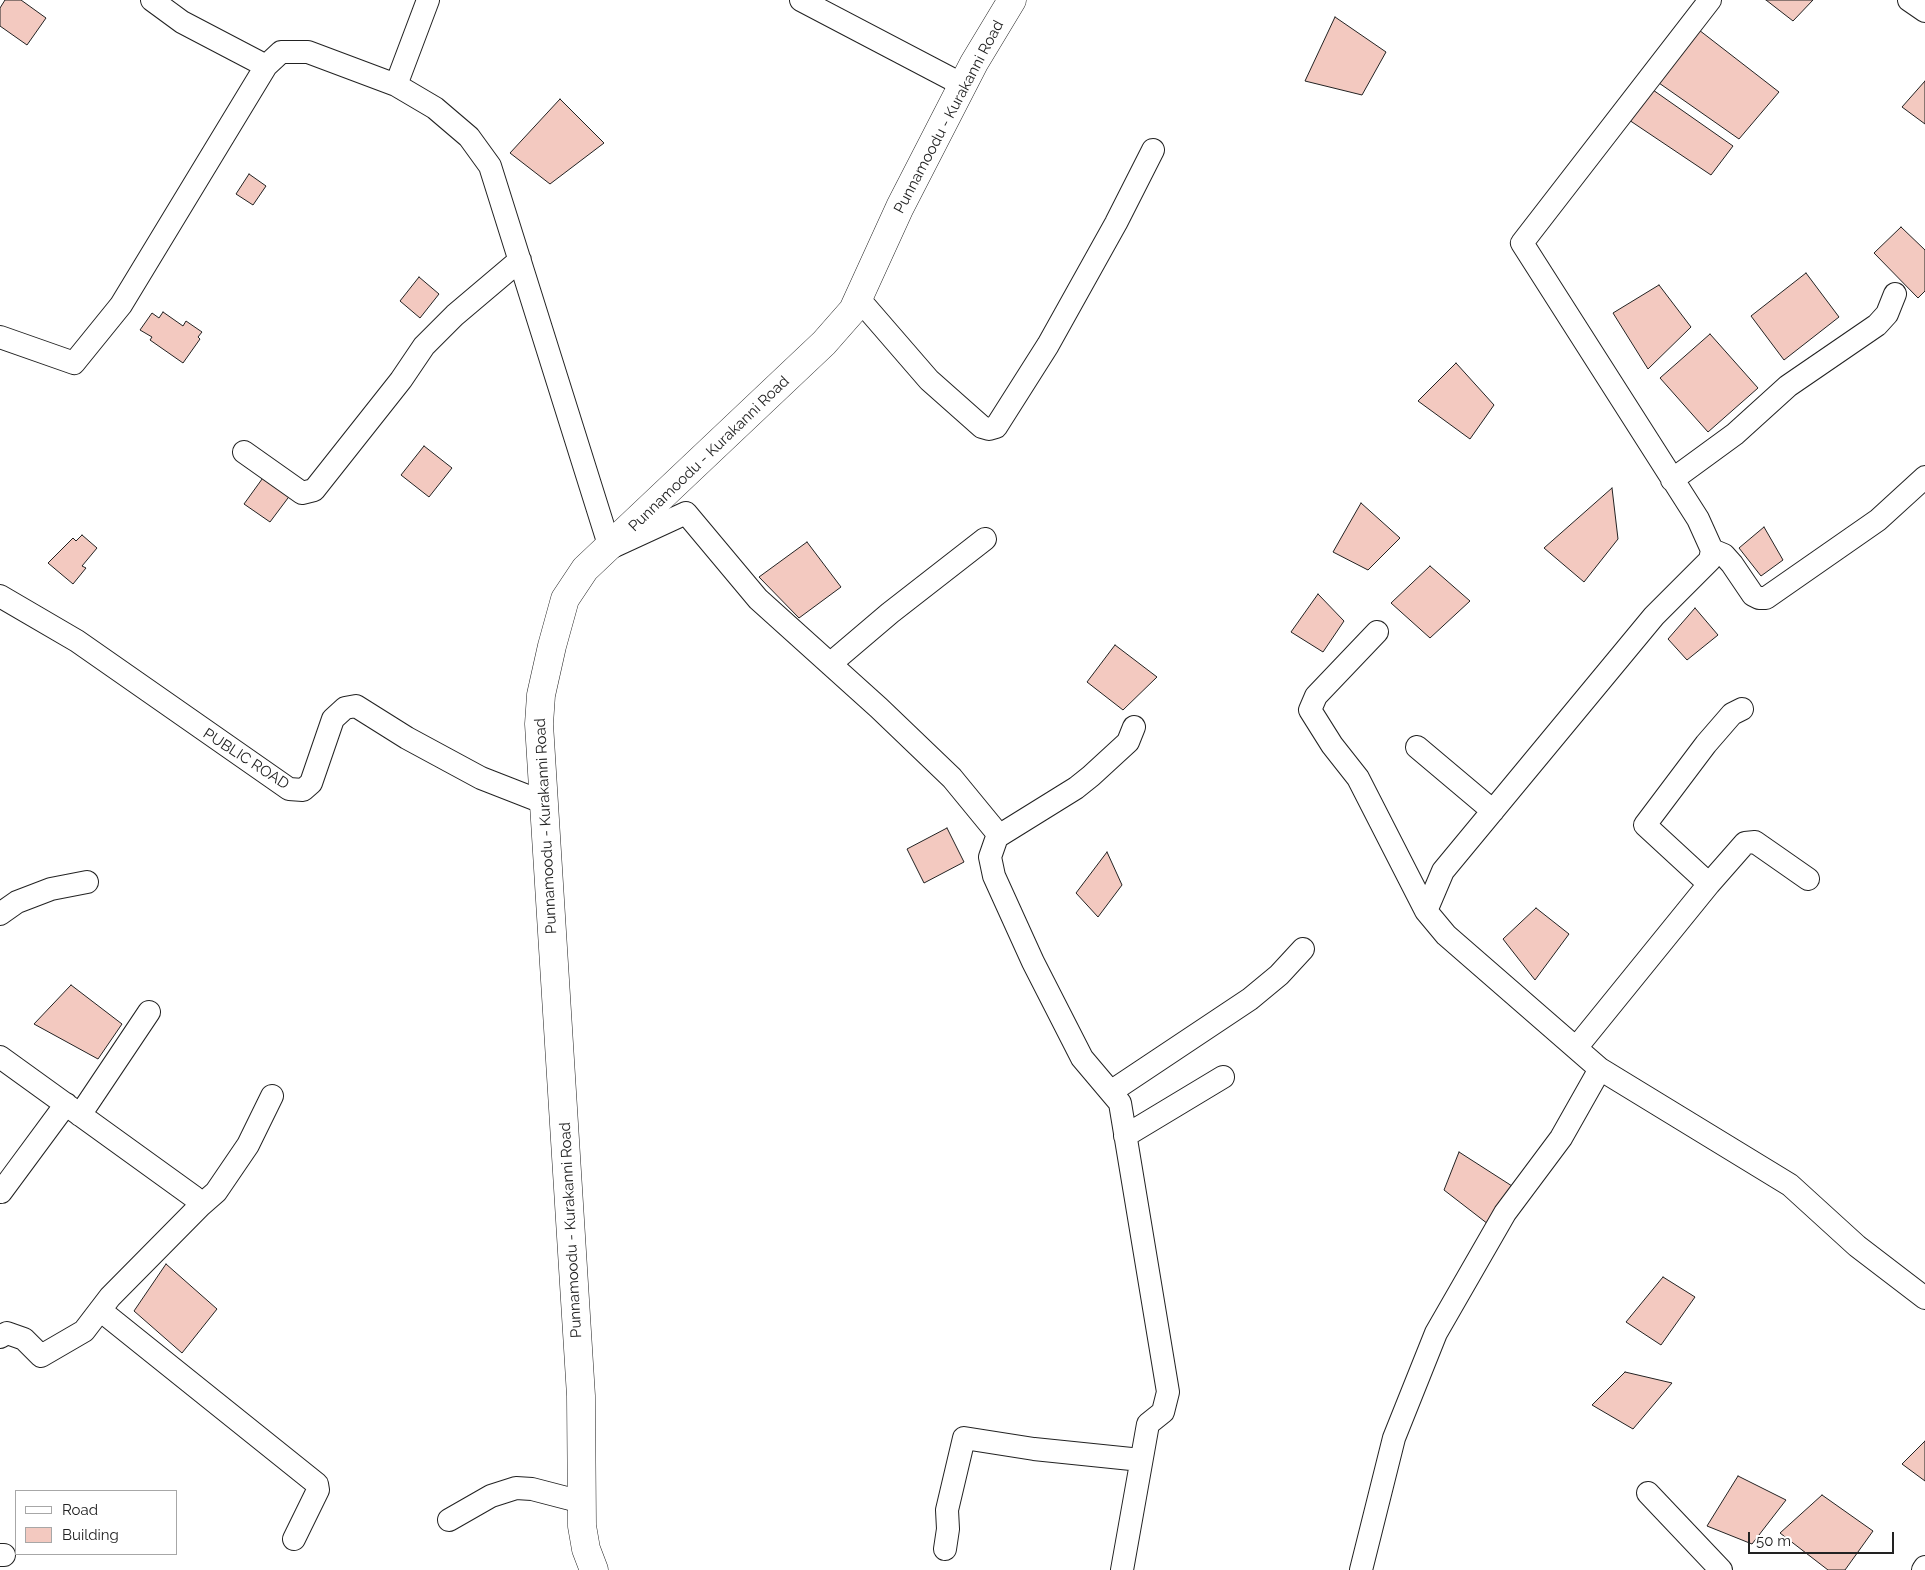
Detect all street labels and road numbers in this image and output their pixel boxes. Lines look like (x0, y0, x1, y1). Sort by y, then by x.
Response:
street label: Punnamoodu - Kurakanni Road (890, 17, 1008, 217)
street label: Punnamoodu - Kurakanni Road (625, 372, 793, 536)
street label: Punnamoodu - Kurakanni Road (531, 718, 561, 934)
street label: PUBLIC ROAD (200, 725, 292, 793)
street label: Punnamoodu - Kurakanni Road (556, 1122, 586, 1338)

